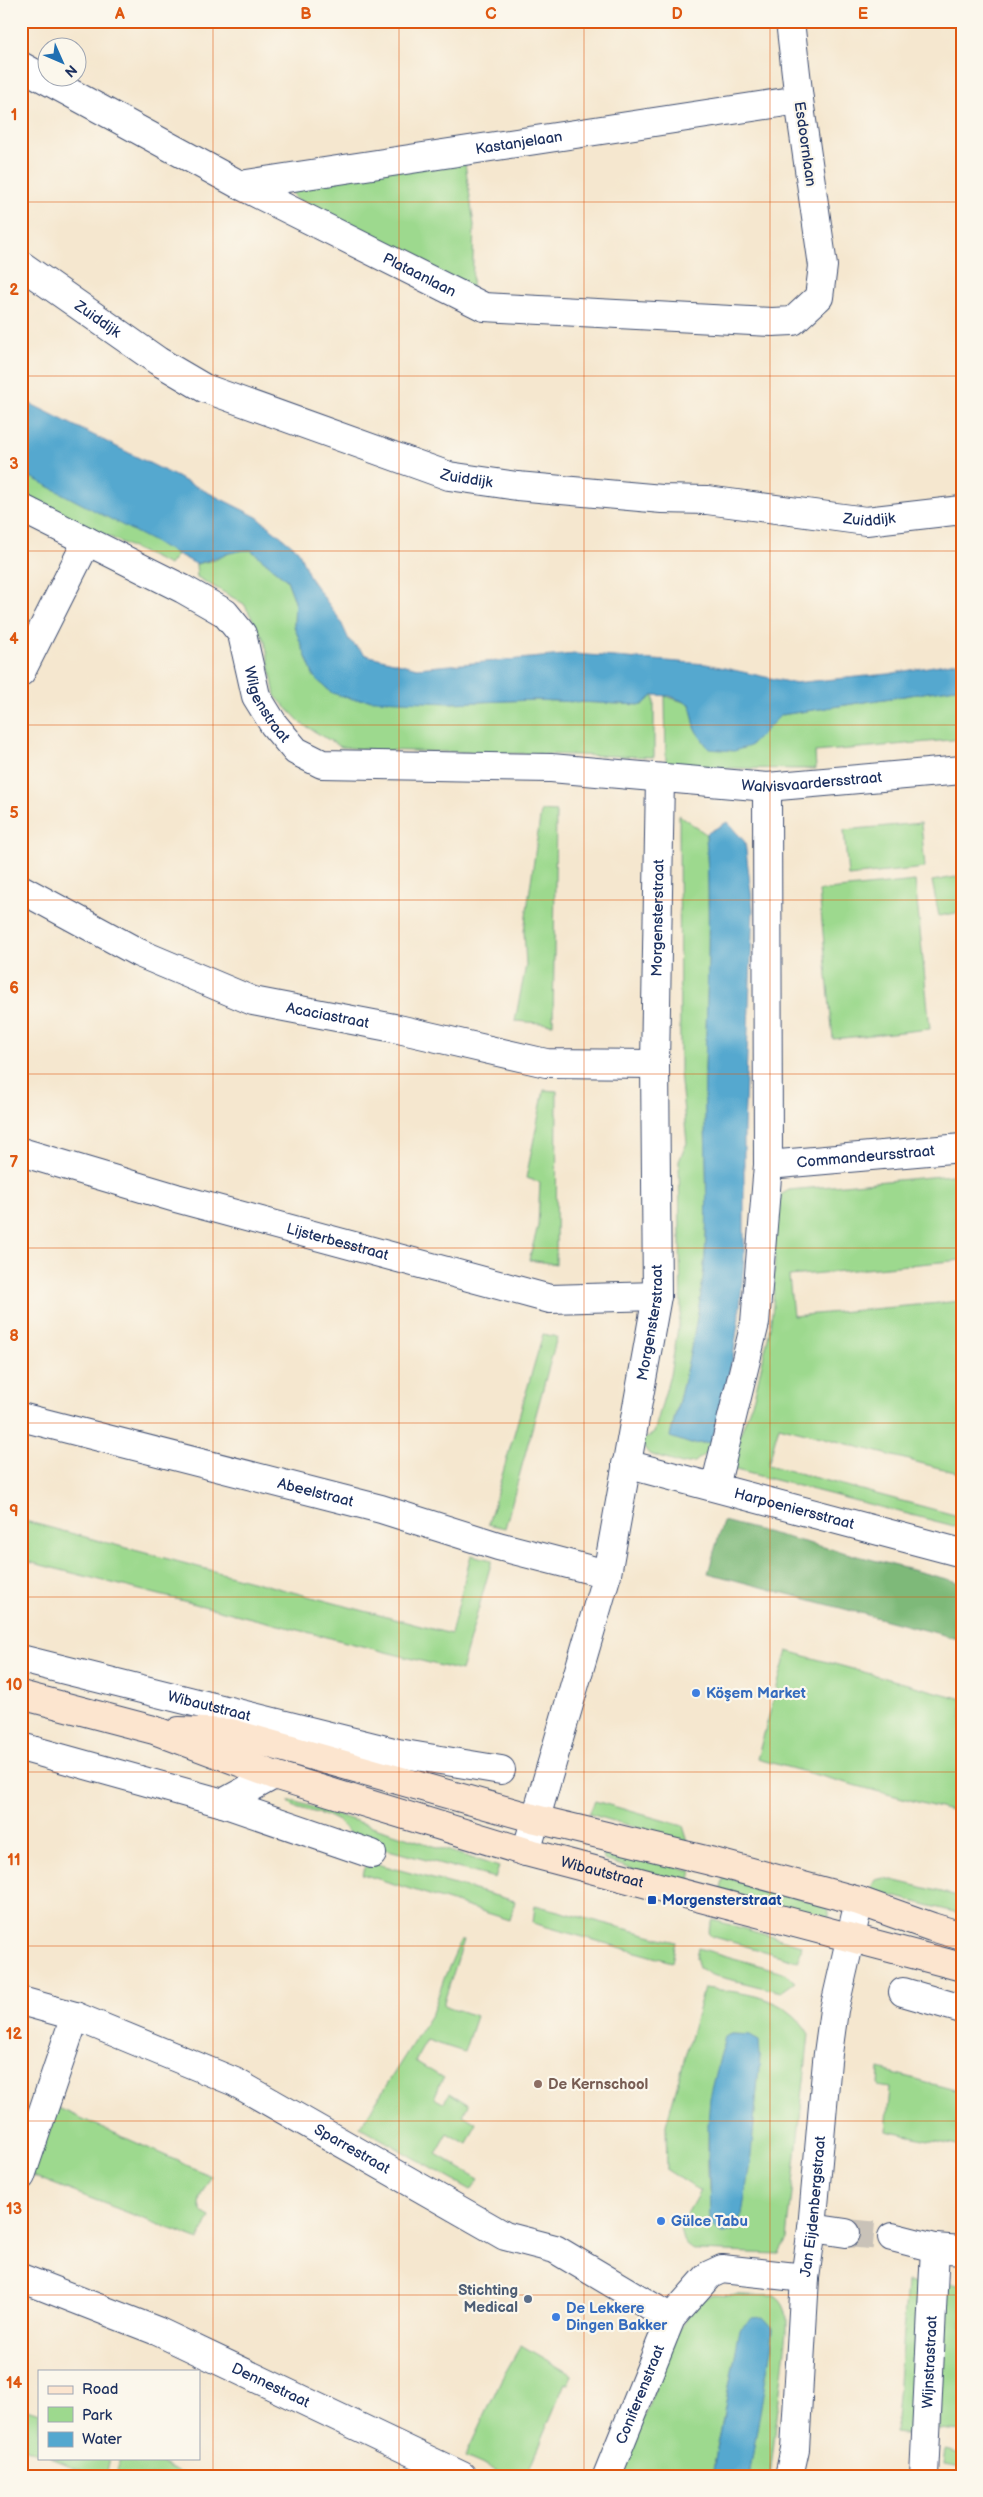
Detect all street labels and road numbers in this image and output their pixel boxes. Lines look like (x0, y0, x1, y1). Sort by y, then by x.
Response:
street label: Esdoornlaan (790, 100, 820, 188)
street label: Kastanjelaan (474, 127, 564, 159)
street label: Plataanlaan (380, 249, 459, 301)
street label: Zuiddijk (70, 296, 125, 342)
street label: Zuiddijk (437, 464, 495, 492)
street label: Zuiddijk (841, 508, 897, 531)
street label: Wilgenstraat (240, 664, 294, 747)
street label: Walvisvaardersstraat (740, 767, 883, 797)
street label: Morgensterstraat (647, 859, 668, 977)
street label: Acaciastraat (285, 998, 371, 1033)
street label: Commandeursstraat (796, 1141, 936, 1172)
street label: Lijsterbesstraat (284, 1219, 391, 1265)
street label: Morgensterstraat (632, 1264, 667, 1382)
street label: Abeelstraat (276, 1473, 356, 1511)
street label: Harpoeniersstraat (732, 1484, 857, 1534)
street label: Wibautstraat (166, 1686, 253, 1726)
street label: Wibautstraat (559, 1852, 646, 1892)
street label: Sparrestraat (311, 2120, 394, 2178)
street label: Jan Eijdenbergstraat (796, 2135, 830, 2278)
street label: Wijnstrastraat (918, 2315, 941, 2409)
street label: Coniferenstraat (611, 2342, 669, 2447)
street label: Dennestraat (229, 2358, 313, 2412)

